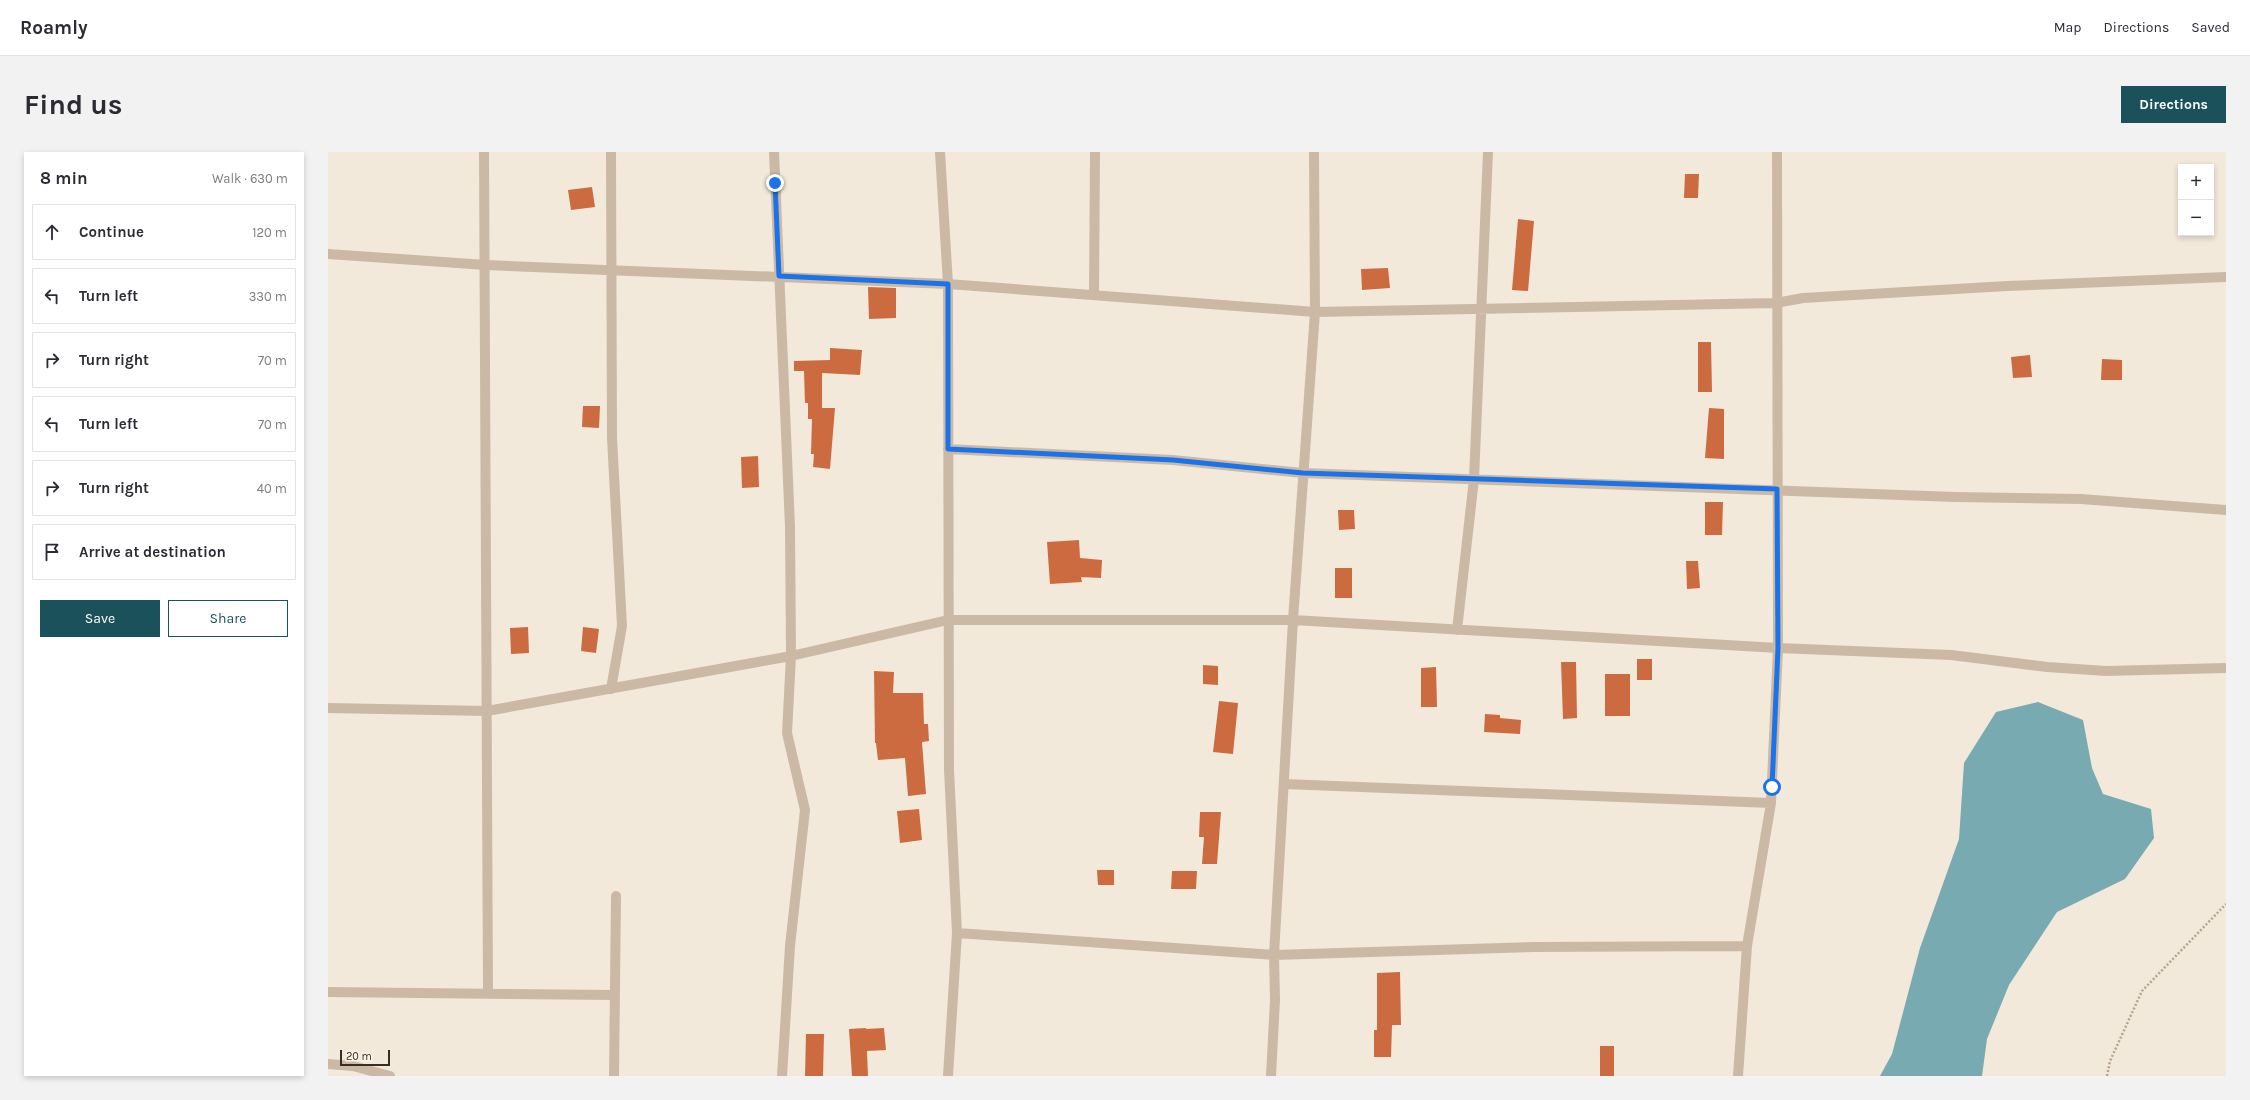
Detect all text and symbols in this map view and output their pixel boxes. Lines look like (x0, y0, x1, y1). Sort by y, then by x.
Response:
text: Roamly (20, 17, 87, 39)
text: Map (2054, 19, 2082, 36)
text: Directions (2104, 19, 2169, 36)
text: Saved (2191, 19, 2230, 36)
button: Directions (2121, 86, 2226, 123)
text: Find us (24, 88, 123, 121)
map controls (2178, 164, 2214, 236)
button: + (2178, 164, 2214, 200)
text: 8 min (40, 168, 88, 188)
text: Walk · 630 m (212, 171, 288, 186)
route end (766, 174, 784, 192)
button: − (2178, 200, 2214, 236)
icon: ahead (41, 221, 63, 243)
text: Continue (79, 223, 144, 241)
text: 120 m (252, 225, 287, 240)
icon: left (41, 285, 63, 307)
text: Turn left (79, 287, 138, 305)
text: 330 m (249, 289, 287, 304)
icon: right (41, 349, 63, 371)
text: Turn right (79, 351, 149, 369)
text: 70 m (258, 353, 287, 368)
icon: left (41, 413, 63, 435)
text: Turn left (79, 415, 138, 433)
text: 70 m (258, 417, 287, 432)
icon: right (41, 477, 63, 499)
text: Turn right (79, 479, 149, 497)
text: 40 m (257, 481, 287, 496)
icon: arrive (41, 541, 63, 563)
text: Arrive at destination (79, 543, 226, 561)
button: Save (40, 600, 160, 637)
button: Share (168, 600, 288, 637)
route start (1763, 778, 1781, 796)
scale bar (340, 1048, 390, 1067)
text: 20 m (346, 1050, 372, 1063)

